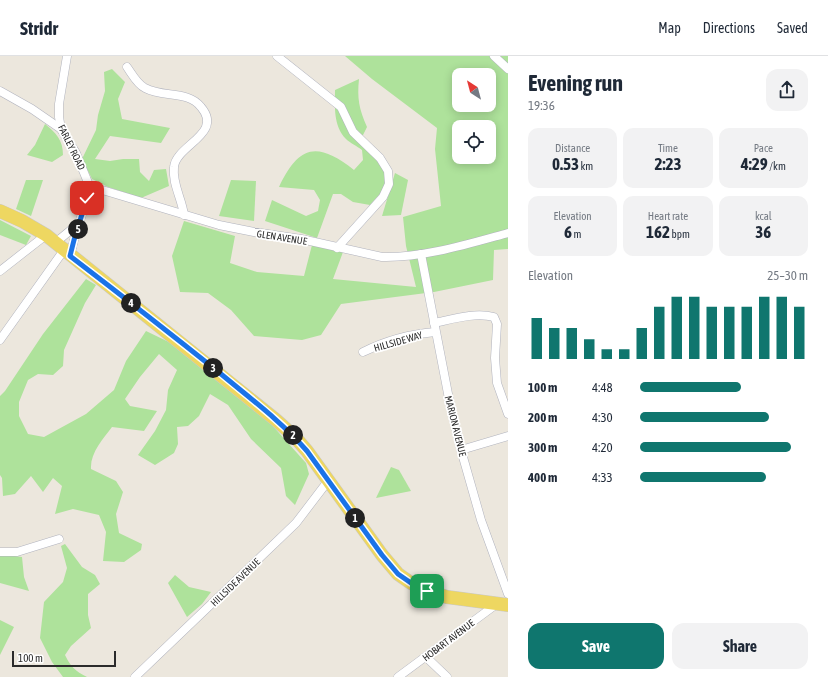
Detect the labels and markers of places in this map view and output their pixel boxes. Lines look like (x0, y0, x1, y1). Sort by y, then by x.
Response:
pin (70, 181, 104, 215)
pin: 5 (68, 219, 88, 239)
pin: 4 (121, 293, 141, 313)
pin: 3 (203, 358, 223, 378)
pin: 2 (283, 425, 303, 445)
pin: 1 (345, 508, 365, 528)
pin (410, 574, 444, 608)

